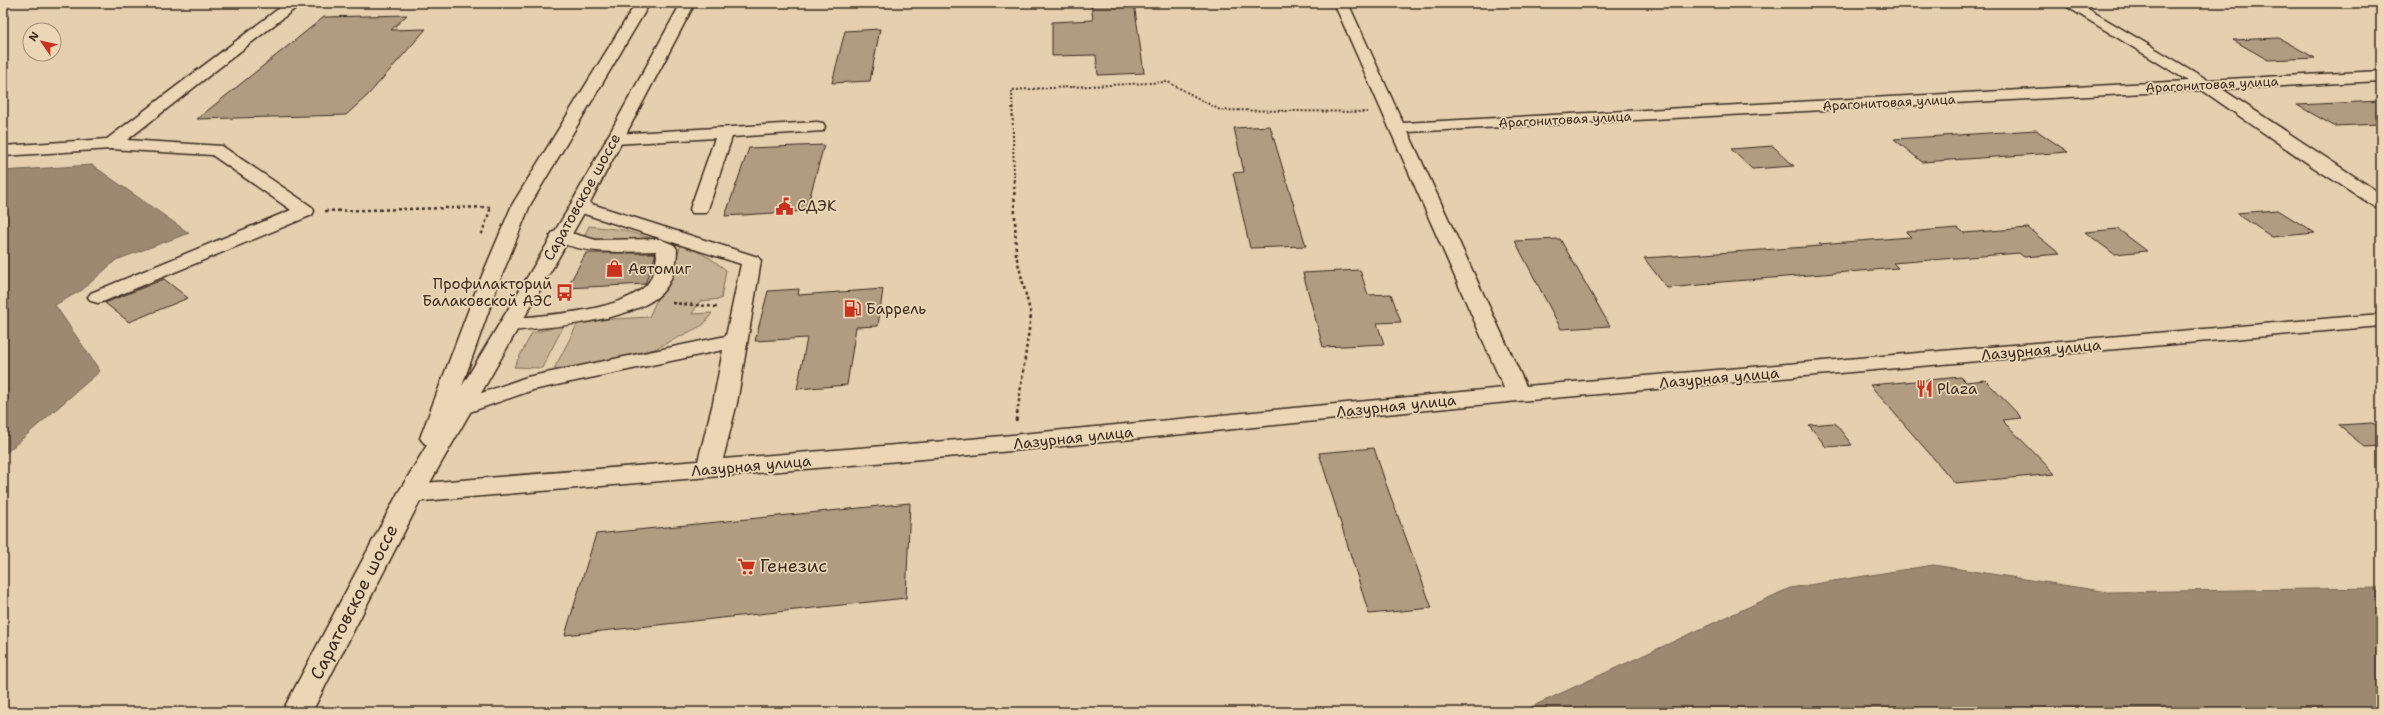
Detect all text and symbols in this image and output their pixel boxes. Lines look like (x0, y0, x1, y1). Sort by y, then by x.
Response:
north arrow (22, 22, 62, 62)
text: N (25, 29, 43, 44)
street label: Арагонитовая улица (2145, 73, 2279, 96)
street label: Арагонитовая улица (1822, 91, 1956, 114)
street label: Арагонитовая улица (1498, 108, 1632, 131)
street label: Саратовское шоссе (539, 130, 625, 264)
public building icon: СДЭК (774, 196, 794, 216)
place label: СДЭК (797, 196, 837, 216)
shop icon: Автомиг (605, 259, 625, 279)
place label: Автомиг (628, 259, 692, 279)
place label: Профилакторий Балаковской АЭС (422, 274, 552, 311)
bus stop icon: Профилакторий Балаковской АЭС (555, 283, 575, 303)
fuel station icon: Баррель (843, 299, 863, 319)
place label: Баррель (866, 299, 927, 319)
street label: Лазурная улица (1980, 335, 2103, 365)
street label: Лазурная улица (1658, 363, 1781, 393)
restaurant icon: Plaza (1914, 379, 1934, 399)
place label: Plaza (1937, 379, 1978, 399)
street label: Лазурная улица (1335, 390, 1458, 422)
street label: Лазурная улица (1012, 422, 1135, 454)
street label: Лазурная улица (690, 451, 813, 481)
street label: Саратовское шоссе (304, 520, 404, 684)
place label: Генезис (760, 554, 827, 578)
supermarket icon: Генезис (737, 556, 757, 576)

